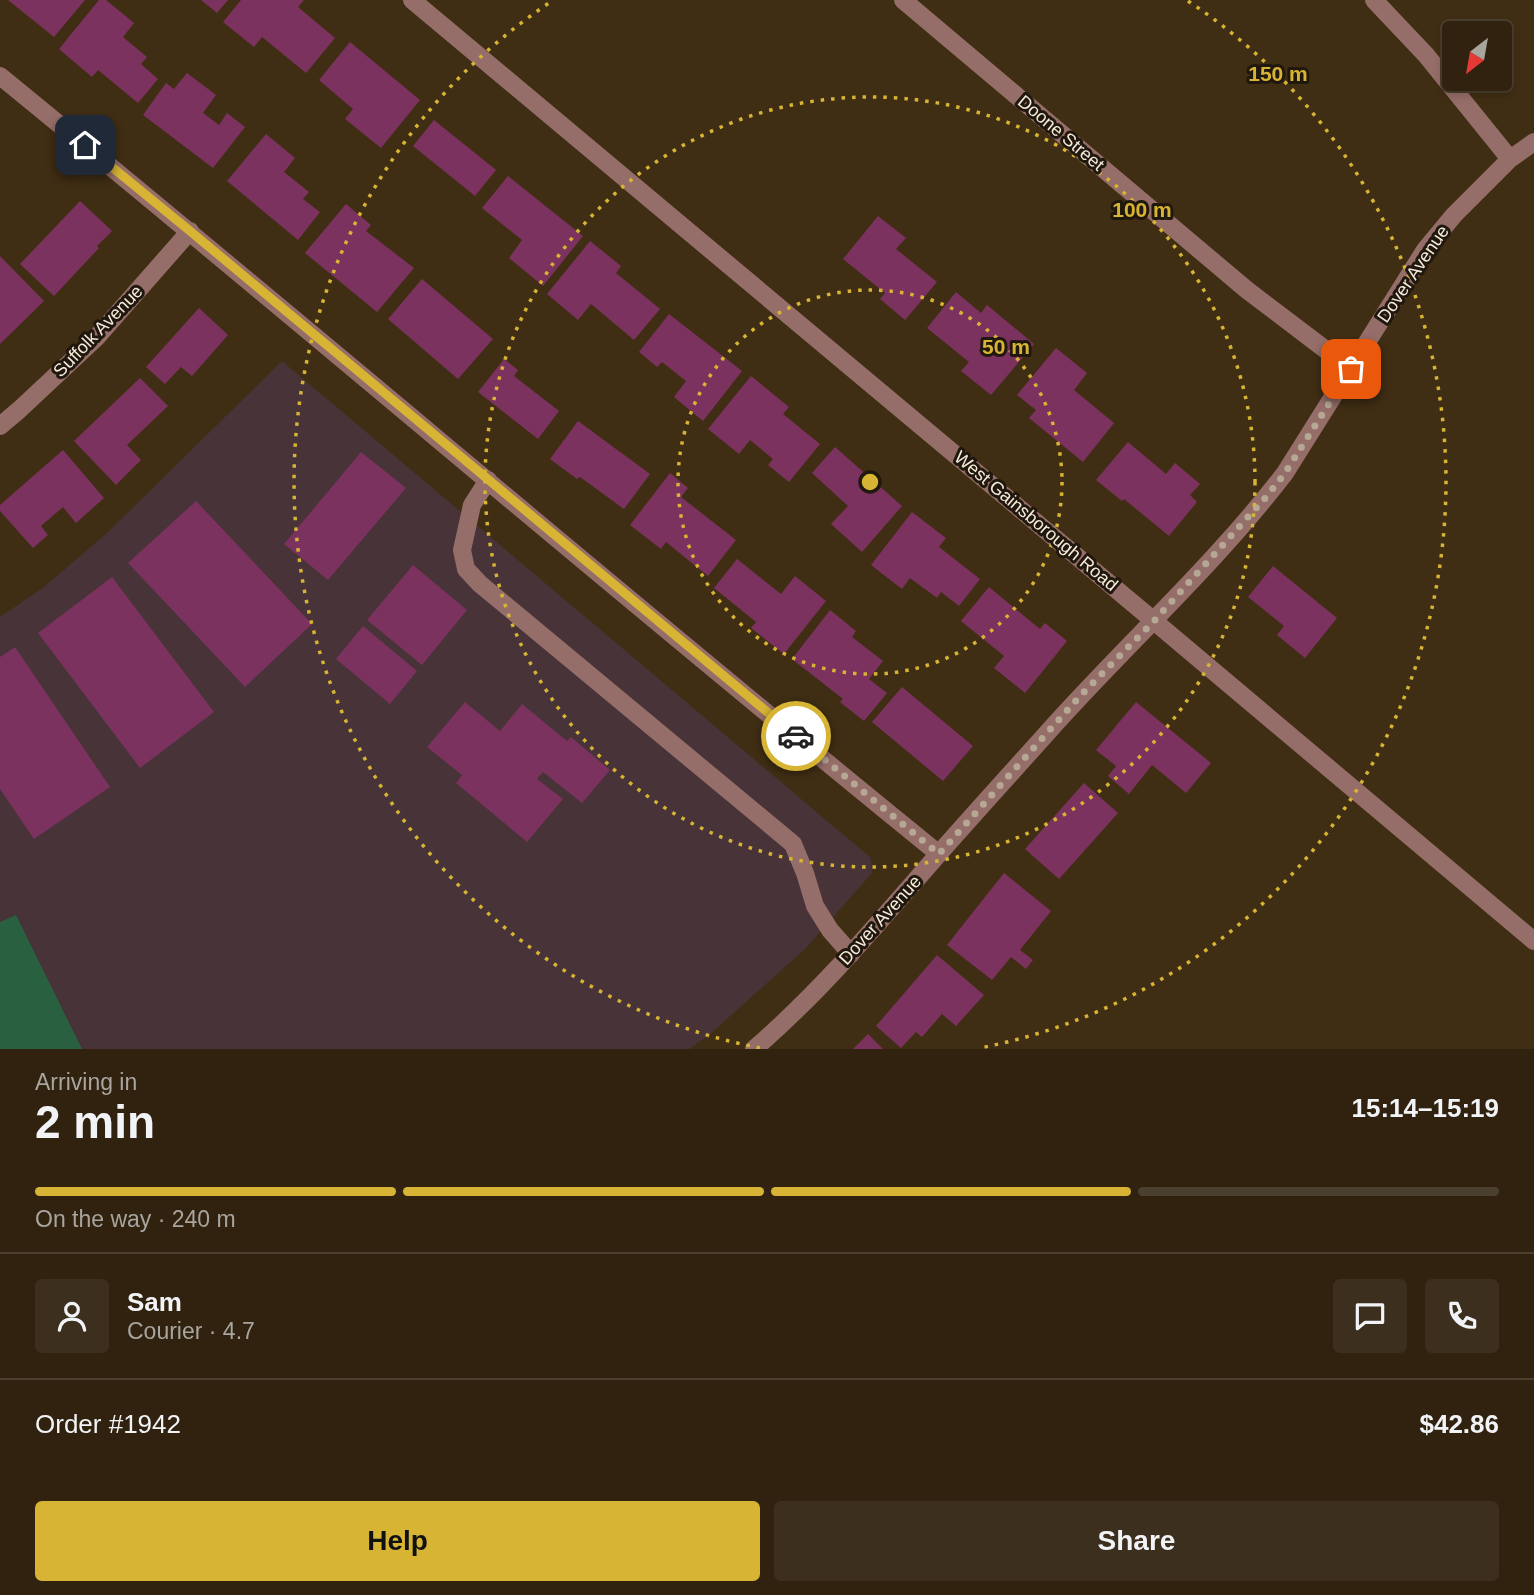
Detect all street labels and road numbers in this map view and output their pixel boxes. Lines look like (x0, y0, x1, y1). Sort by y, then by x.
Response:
street label: Doone Street (1014, 91, 1108, 175)
street label: Dover Avenue (1373, 222, 1453, 326)
street label: Suffolk Avenue (49, 281, 147, 381)
street label: West Gainsborough Road (950, 447, 1122, 595)
street label: Dover Avenue (835, 871, 925, 969)

